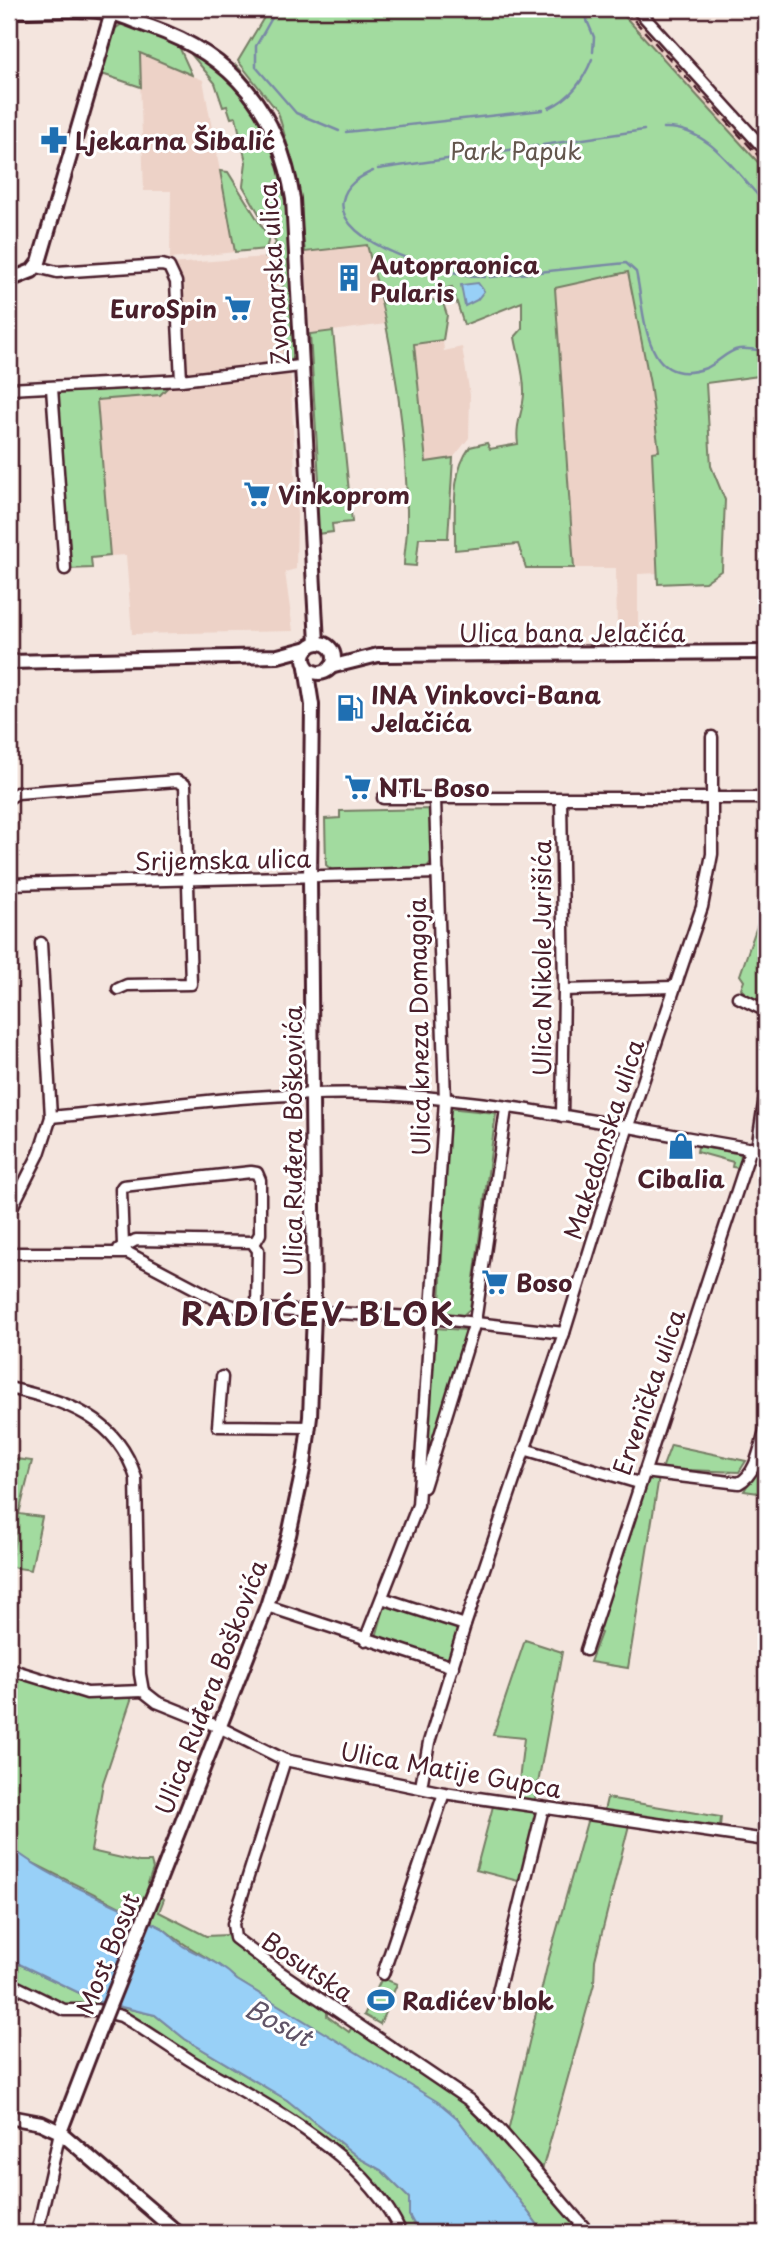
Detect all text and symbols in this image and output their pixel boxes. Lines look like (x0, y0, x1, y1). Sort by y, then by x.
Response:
place label: Ljekarna Šibalić (75, 122, 275, 158)
pharmacy icon: Ljekarna Šibalić (39, 125, 69, 155)
park label: Park Papuk (450, 132, 582, 168)
street label: Zvonarska ulica (249, 181, 297, 367)
place label: Autopraonica Pularis (370, 246, 540, 310)
building icon: Autopraonica Pularis (334, 263, 364, 293)
place label: EuroSpin (110, 290, 217, 326)
supermarket icon: EuroSpin (223, 293, 253, 323)
place label: Vinkoprom (278, 476, 410, 512)
supermarket icon: Vinkoprom (242, 479, 272, 509)
street label: Ulica bana Jelačića (459, 614, 685, 650)
place label: INA Vinkovci-Bana Jelačića (371, 676, 601, 740)
fuel station icon: INA Vinkovci-Bana Jelačića (335, 693, 365, 723)
place label: NTL Boso (379, 769, 490, 805)
supermarket icon: NTL Boso (343, 772, 373, 802)
street label: Srijemska ulica (135, 839, 311, 879)
street label: Ulica Nikole Jurišića (523, 839, 559, 1076)
street label: Ulica kneza Domagoja (398, 898, 438, 1156)
street label: Ulica Ruđera Boškovića (274, 1006, 310, 1276)
street label: Makedonska ulica (554, 1034, 652, 1244)
shop icon: Cibalia (666, 1131, 696, 1161)
place label: Cibalia (637, 1160, 725, 1196)
place label: Boso (516, 1264, 572, 1300)
supermarket icon: Boso (480, 1267, 510, 1297)
district label: RADIĆEV BLOK (181, 1289, 455, 1337)
street label: Ervenička ulica (603, 1304, 693, 1480)
street label: Ulica Ruđera Boškovića (145, 1554, 275, 1820)
street label: Ulica Matije Gupca (338, 1732, 564, 1806)
street label: Most Bosut (66, 1887, 148, 2019)
street label: Bosutska (255, 1922, 361, 2010)
place label: Radićev blok (402, 1982, 554, 2018)
sports icon: Radićev blok (366, 1985, 396, 2015)
water label: Bosut (239, 1988, 322, 2057)

